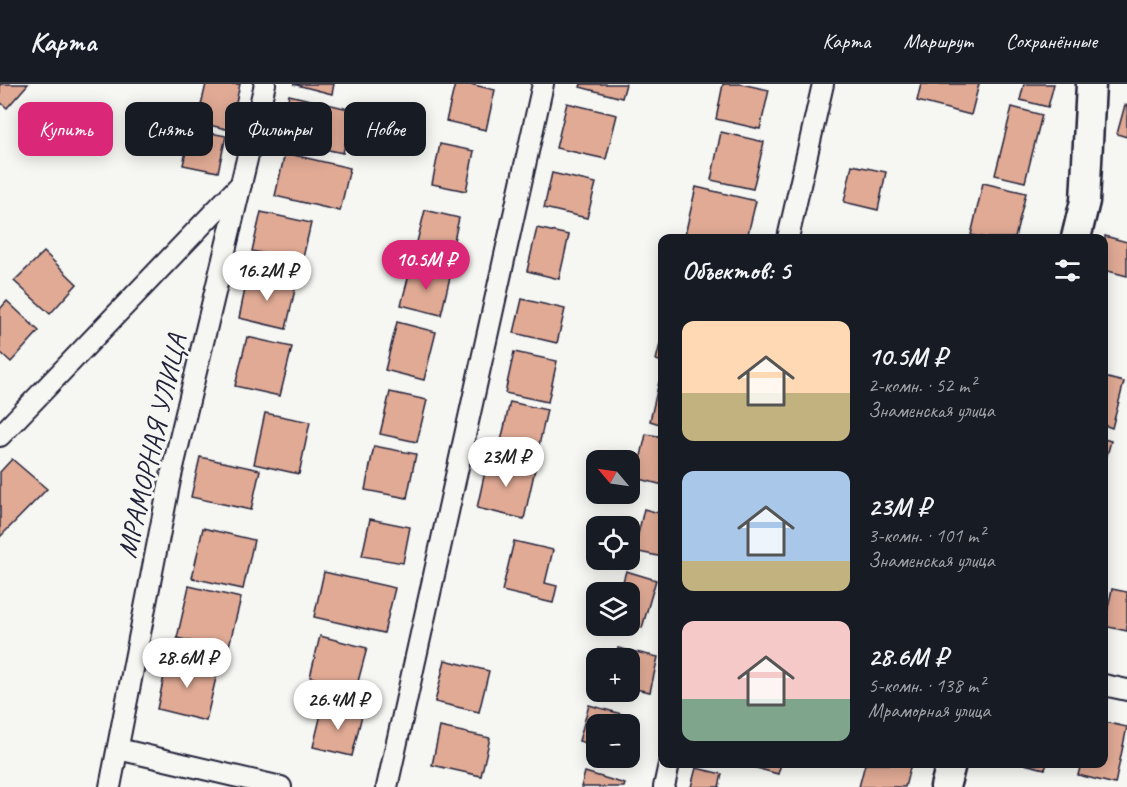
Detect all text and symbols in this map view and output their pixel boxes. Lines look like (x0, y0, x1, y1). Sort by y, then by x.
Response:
text: Карта (30, 24, 97, 59)
text: Карта (822, 28, 871, 54)
text: Маршрут (904, 28, 973, 54)
text: Сохранённые (1006, 28, 1097, 54)
chip: Купить (18, 102, 113, 156)
chip: Снять (125, 102, 213, 156)
chip: Фильтры (225, 102, 332, 156)
chip: Новое (344, 102, 426, 156)
pin: 10.5M ₽ (371, 240, 481, 291)
text: 10.5M ₽ (396, 247, 456, 272)
pin: 16.2M ₽ (212, 251, 322, 302)
text: Объектов: 5 (682, 254, 790, 287)
icon: filters (1051, 254, 1084, 287)
text: 16.2M ₽ (236, 258, 298, 283)
street label: МРАМОРНАЯ УЛИЦА (109, 329, 195, 561)
text: 10.5M ₽ (868, 340, 947, 373)
icon: home (730, 345, 802, 417)
text: 2-комн. · 52 m² (868, 373, 976, 398)
text: Знаменская улица (868, 398, 994, 423)
pin: 23M ₽ (464, 437, 548, 488)
text: 23M ₽ (482, 444, 530, 469)
north arrow (586, 450, 640, 504)
map controls (586, 450, 640, 768)
text: 23M ₽ (868, 490, 930, 523)
icon: home (730, 495, 802, 567)
button: locate (586, 516, 640, 570)
text: 3-комн. · 101 m² (868, 523, 985, 548)
text: Знаменская улица (868, 548, 994, 573)
button: layers (586, 582, 640, 636)
pin: 28.6M ₽ (132, 638, 242, 689)
text: 28.6M ₽ (868, 640, 947, 673)
text: 28.6M ₽ (156, 645, 218, 670)
icon: home (730, 645, 802, 717)
button: + (586, 648, 640, 702)
text: 5-комн. · 138 m² (868, 673, 985, 698)
pin: 26.4M ₽ (283, 680, 393, 731)
text: 26.4M ₽ (307, 687, 369, 712)
text: Мраморная улица (868, 698, 990, 723)
button: − (586, 714, 640, 768)

